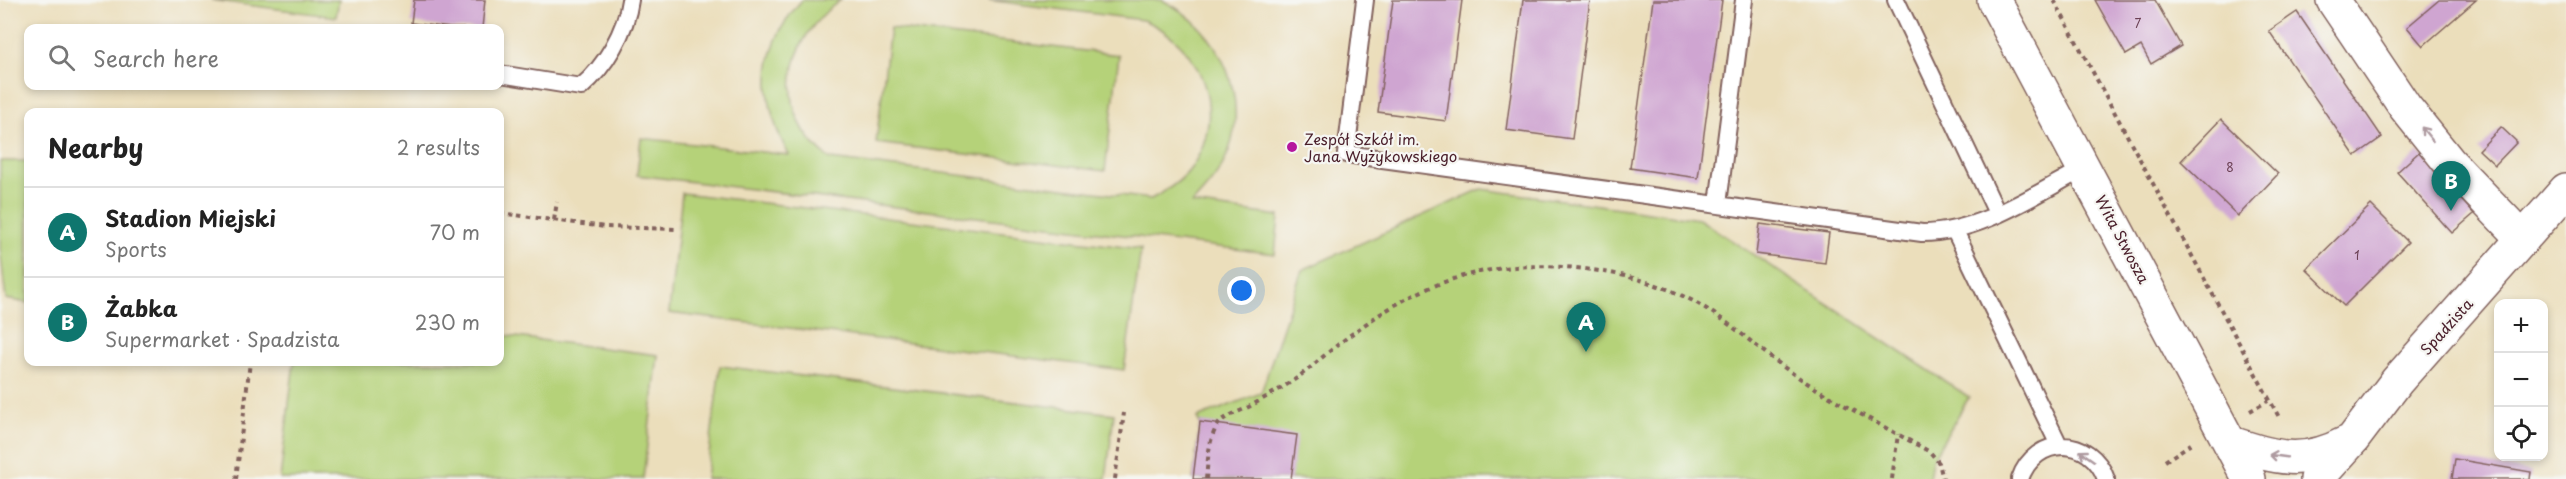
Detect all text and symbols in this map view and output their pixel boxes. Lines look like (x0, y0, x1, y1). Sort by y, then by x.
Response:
house number: 7 (2135, 14, 2142, 32)
search box (24, 24, 504, 90)
icon: search (45, 41, 78, 74)
text: Search here (93, 41, 219, 74)
one-way arrow (2420, 126, 2433, 142)
place label: Zespół Szkół im. Jana Wyżykowskiego (1304, 127, 1457, 167)
text: Nearby (48, 128, 143, 167)
text: 2 results (397, 132, 480, 162)
marker: Zespół Szkół im. Jana Wyżykowskiego (1285, 140, 1299, 154)
house number: 8 (2226, 158, 2234, 176)
pin: B (2432, 162, 2470, 211)
street label: Wita Stwosza (2090, 191, 2156, 288)
text: Stadion Miejski (105, 201, 276, 234)
text: A (60, 217, 75, 247)
text: 70 m (430, 217, 480, 247)
text: Sports (105, 234, 167, 264)
house number: 1 (2354, 246, 2360, 264)
your location (1227, 276, 1256, 305)
text: Żabka (105, 291, 178, 324)
street label: Spadzista (2414, 292, 2478, 359)
map controls (2494, 299, 2548, 461)
button: + (2494, 299, 2548, 353)
pin: A (1566, 302, 1606, 352)
text: B (61, 307, 74, 337)
text: 230 m (415, 307, 480, 337)
text: Supermarket · Spadzista (105, 324, 339, 354)
button: − (2494, 353, 2548, 407)
button: locate (2494, 407, 2548, 461)
one-way arrow (2080, 450, 2096, 462)
one-way arrow (2269, 450, 2288, 461)

